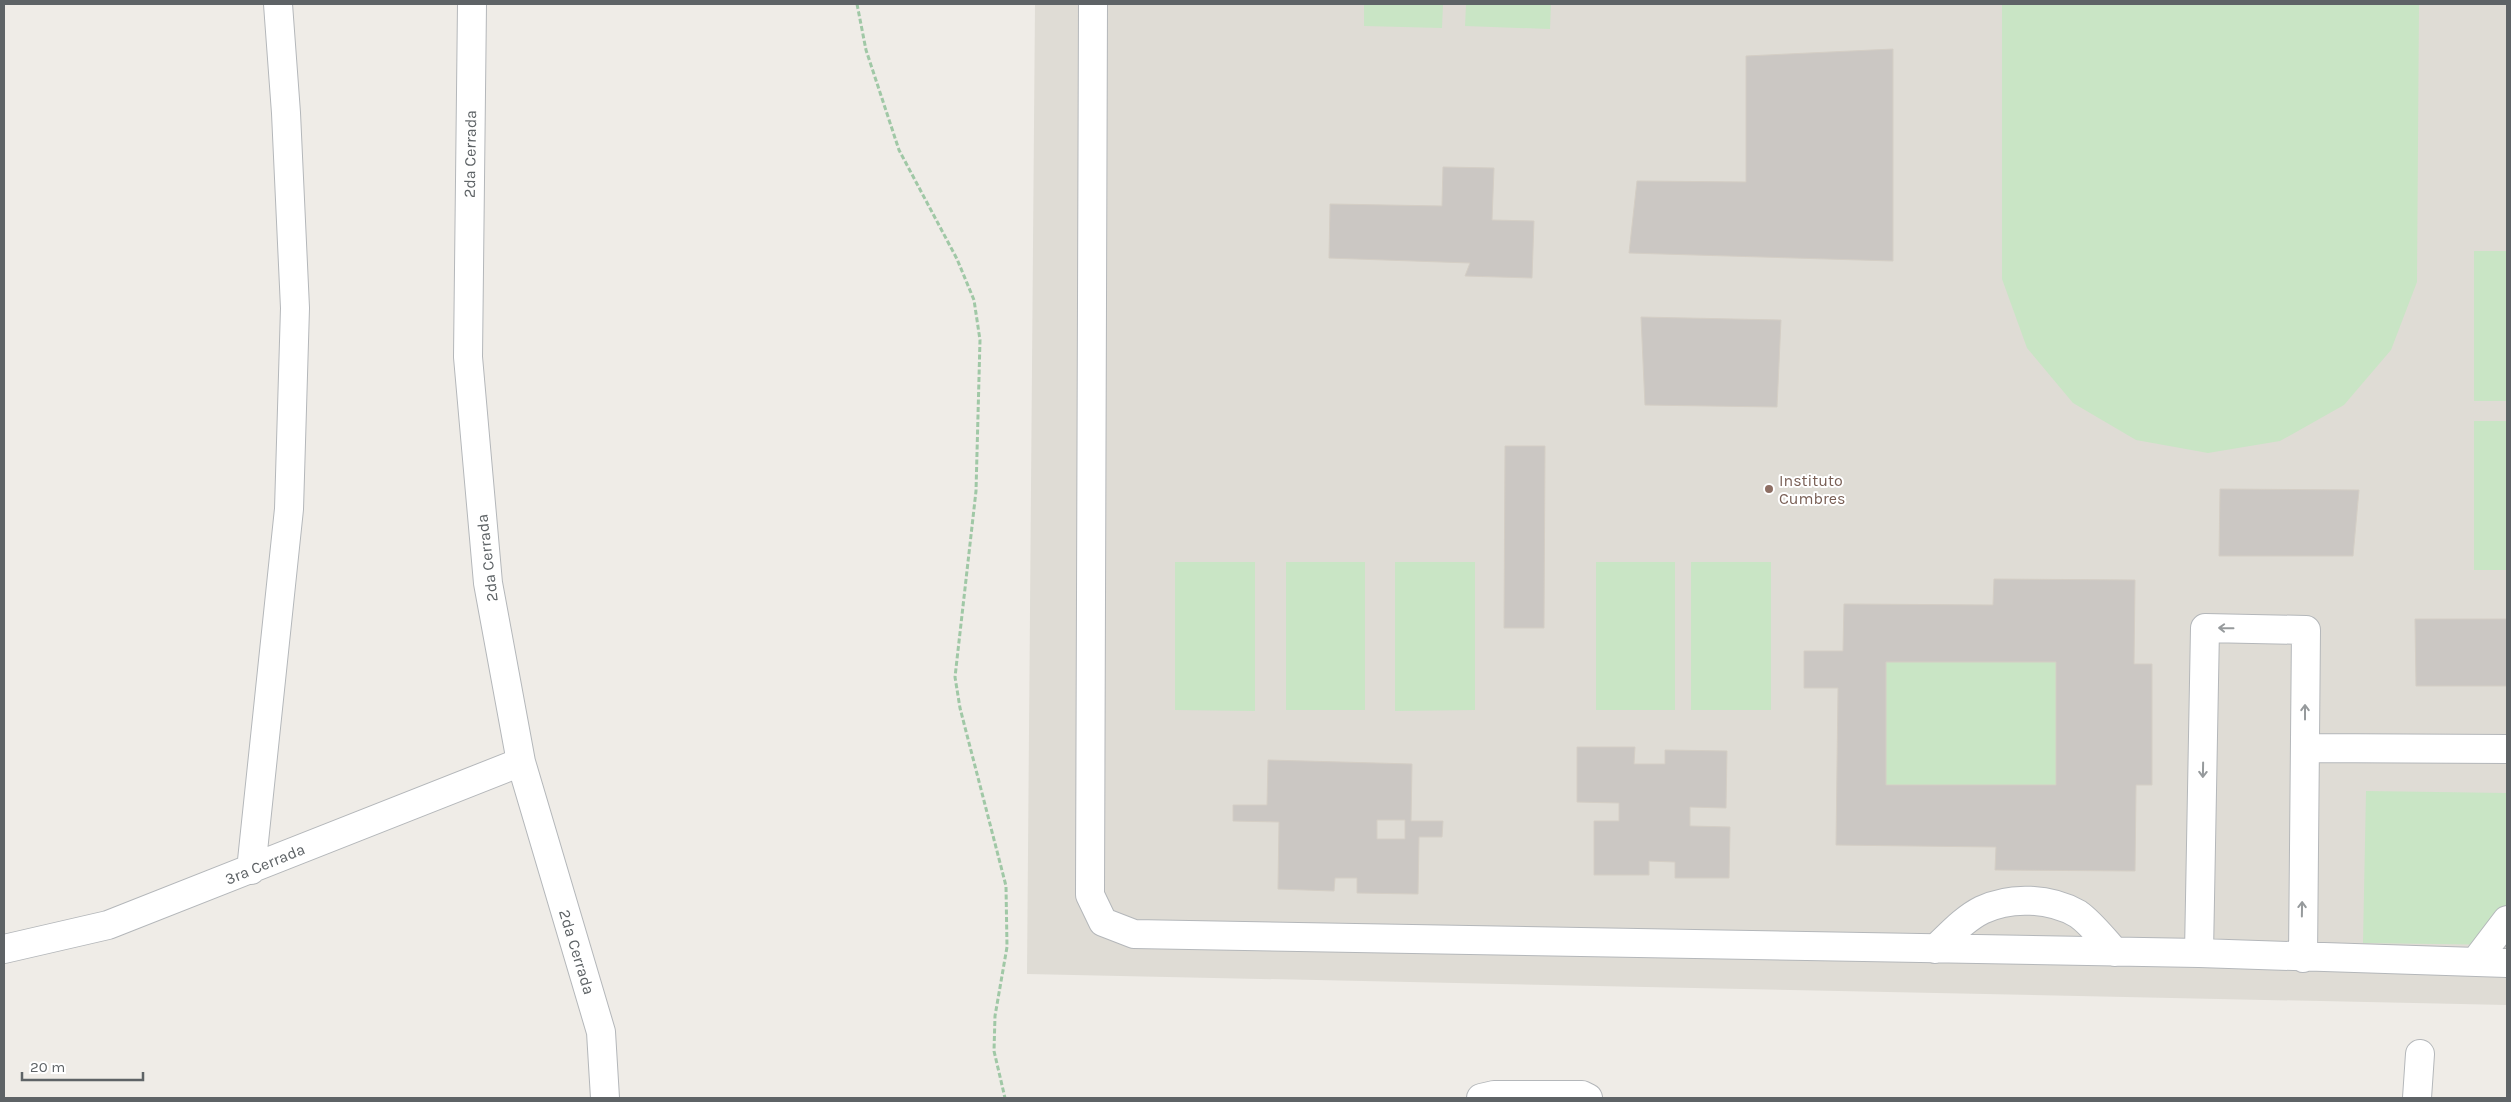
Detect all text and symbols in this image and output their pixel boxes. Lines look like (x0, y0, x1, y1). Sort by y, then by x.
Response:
street label: 2da Cerrada (460, 110, 480, 198)
place label: Instituto Cumbres (1779, 471, 1845, 508)
marker: Instituto Cumbres (1763, 483, 1775, 495)
street label: 2da Cerrada (472, 513, 502, 603)
one-way arrow (2218, 623, 2234, 633)
one-way arrow (2300, 704, 2310, 720)
one-way arrow (2198, 762, 2208, 778)
street label: 3ra Cerrada (222, 839, 308, 889)
one-way arrow (2298, 901, 2307, 917)
street label: 2da Cerrada (555, 907, 599, 997)
scale bar (22, 1050, 144, 1082)
text: 20 m (30, 1058, 65, 1076)

